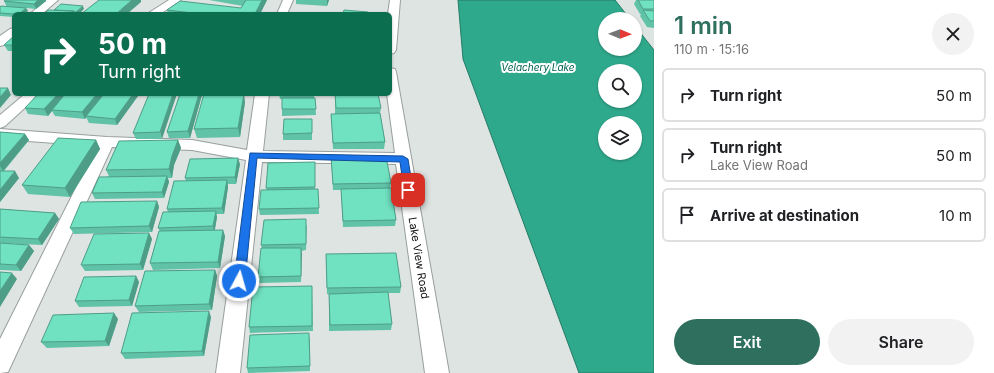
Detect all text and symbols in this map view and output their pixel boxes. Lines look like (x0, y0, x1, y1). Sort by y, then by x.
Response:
text: 1 min (674, 11, 733, 40)
north arrow (598, 12, 642, 56)
map controls (598, 12, 642, 160)
button: close (932, 13, 974, 55)
text: 50 m (98, 27, 167, 61)
icon: right (32, 28, 84, 80)
text: 110 m · 15:16 (674, 41, 749, 57)
text: Turn right (98, 61, 181, 82)
water label: Velachery Lake (501, 61, 575, 73)
button: search (598, 64, 642, 108)
icon: right (676, 84, 698, 106)
text: Turn right (710, 86, 782, 105)
text: 50 m (936, 86, 972, 105)
button: layers (598, 116, 642, 160)
text: Turn right (710, 138, 782, 157)
icon: right (676, 144, 698, 166)
text: 50 m (936, 146, 972, 165)
text: Lake View Road (710, 157, 808, 173)
pin (391, 173, 425, 207)
icon: arrive (397, 179, 419, 201)
icon: arrive (676, 204, 698, 226)
text: Arrive at destination (710, 206, 859, 225)
text: 10 m (939, 206, 972, 225)
street label: Lake View Road (406, 216, 432, 300)
position arrow (218, 260, 260, 302)
button: Exit (674, 319, 820, 365)
button: Share (828, 319, 974, 365)

